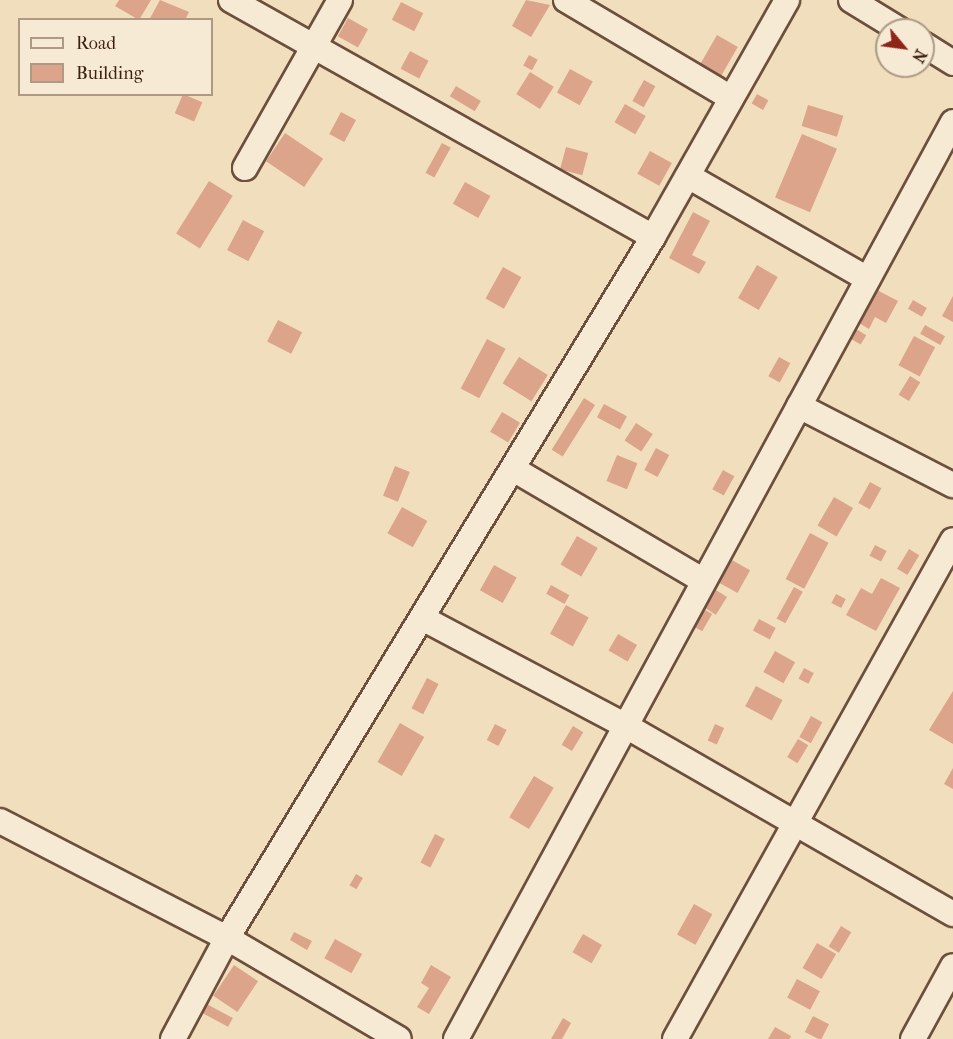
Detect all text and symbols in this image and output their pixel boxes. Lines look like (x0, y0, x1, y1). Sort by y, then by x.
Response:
legend (18, 18, 213, 96)
north arrow (875, 18, 935, 78)
text: Road (76, 33, 116, 54)
text: N (908, 46, 931, 66)
text: Building (76, 63, 143, 84)

